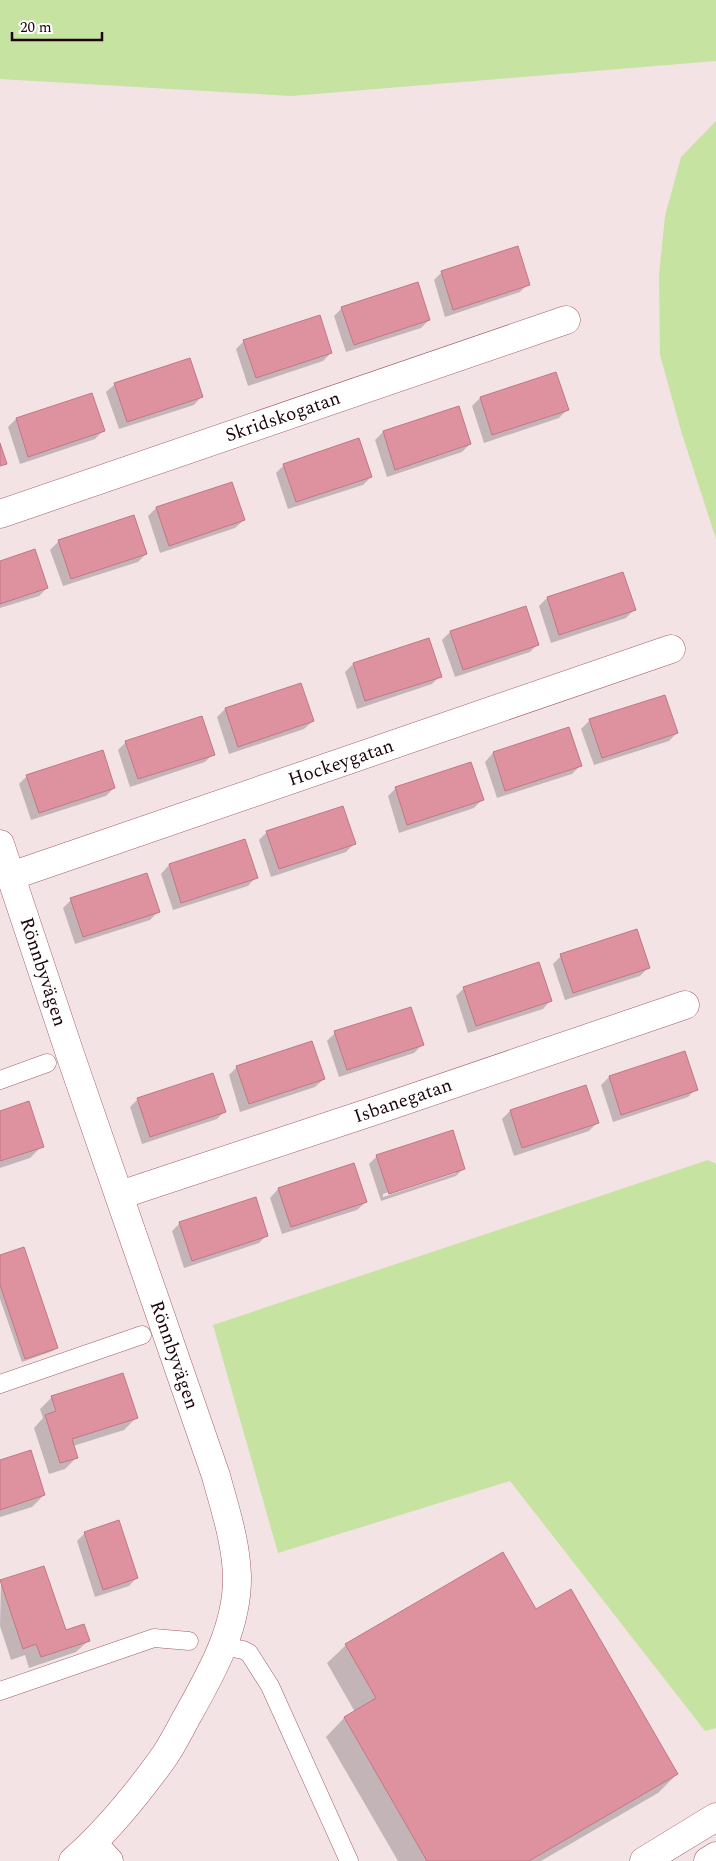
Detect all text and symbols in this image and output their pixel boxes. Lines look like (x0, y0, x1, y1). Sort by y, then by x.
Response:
scale bar (12, 10, 102, 42)
text: 20 m (20, 16, 52, 39)
street label: Skridskogatan (222, 384, 344, 450)
street label: Hockeygatan (284, 731, 398, 795)
street label: Rönnbyvägen (12, 914, 74, 1030)
street label: Isbanegatan (350, 1071, 456, 1131)
street label: Rönnbyvägen (142, 1297, 206, 1413)

